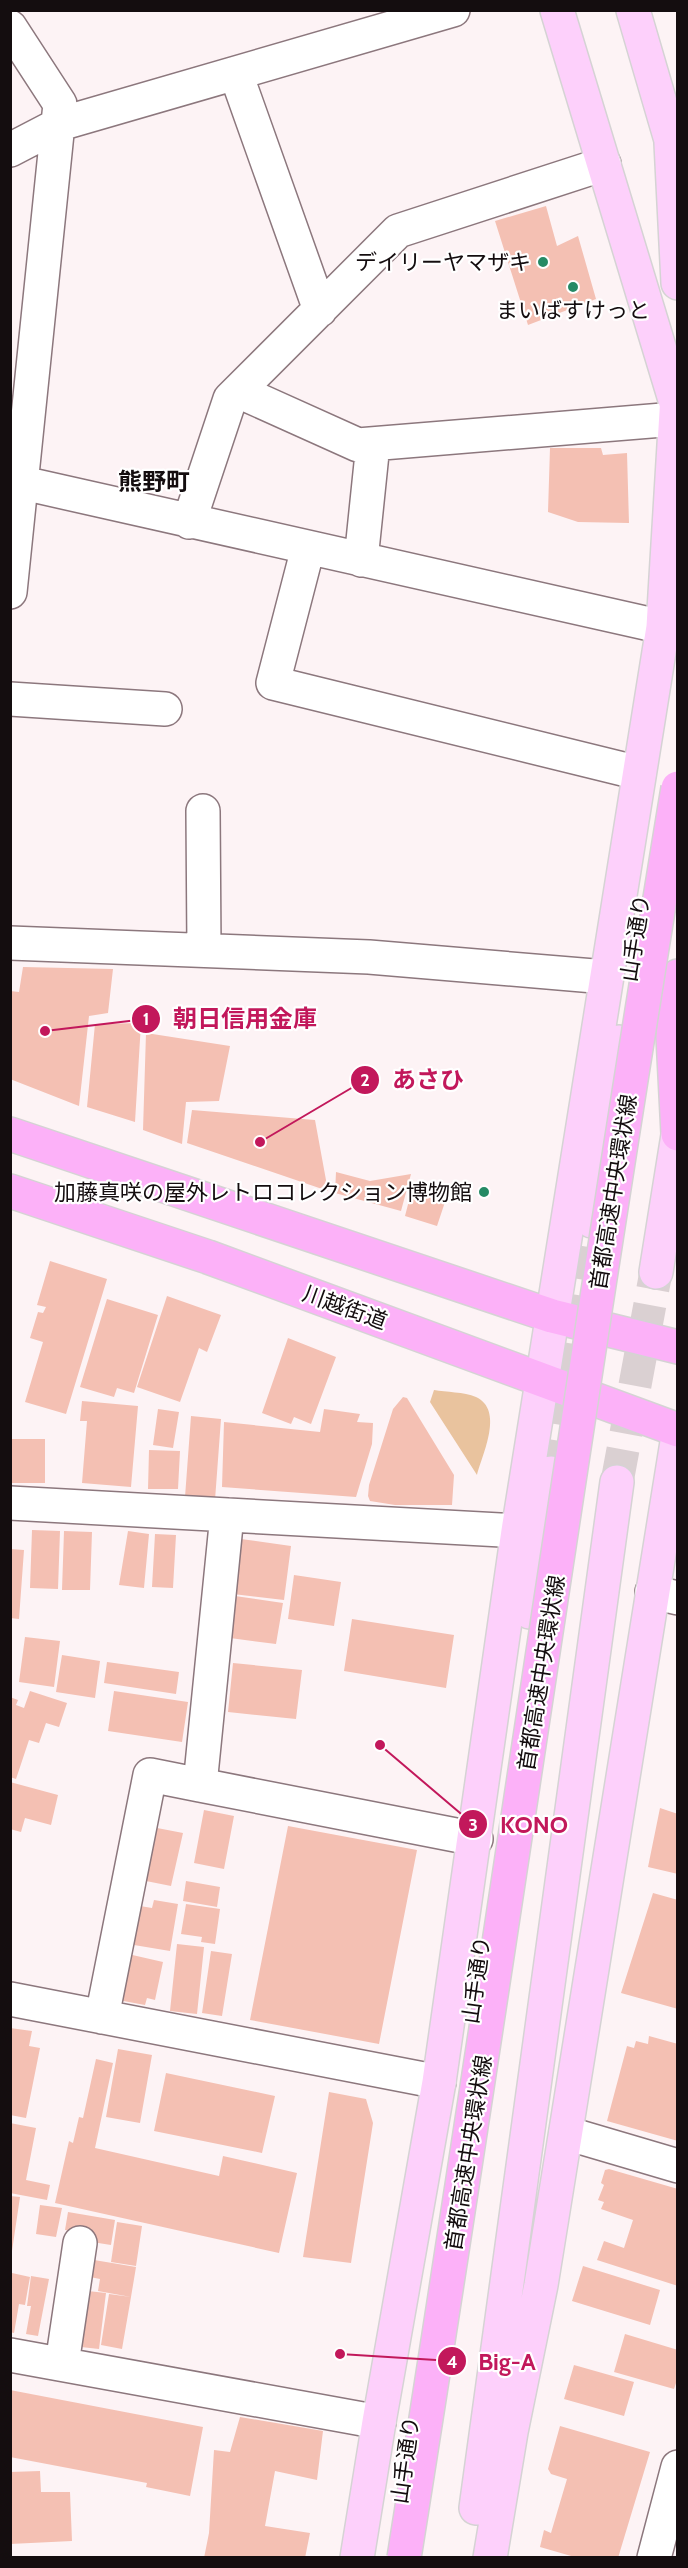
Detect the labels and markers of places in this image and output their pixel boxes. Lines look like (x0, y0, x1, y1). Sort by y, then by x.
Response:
place label: デイリーヤマザキ (355, 249, 531, 276)
marker: デイリーヤマザキ (536, 255, 550, 269)
marker: まいばすけっと (566, 280, 580, 294)
place label: まいばすけっと (496, 297, 650, 324)
callout: 朝日信用金庫 (131, 998, 329, 1040)
callout: あさひ (350, 1059, 476, 1101)
place label: 加藤真咲の屋外レトロコレクション博物館 (54, 1179, 472, 1206)
marker: 加藤真咲の屋外レトロコレクション博物館 (477, 1185, 491, 1199)
callout: KONO (458, 1803, 580, 1845)
callout: Big-A (437, 2340, 548, 2382)

